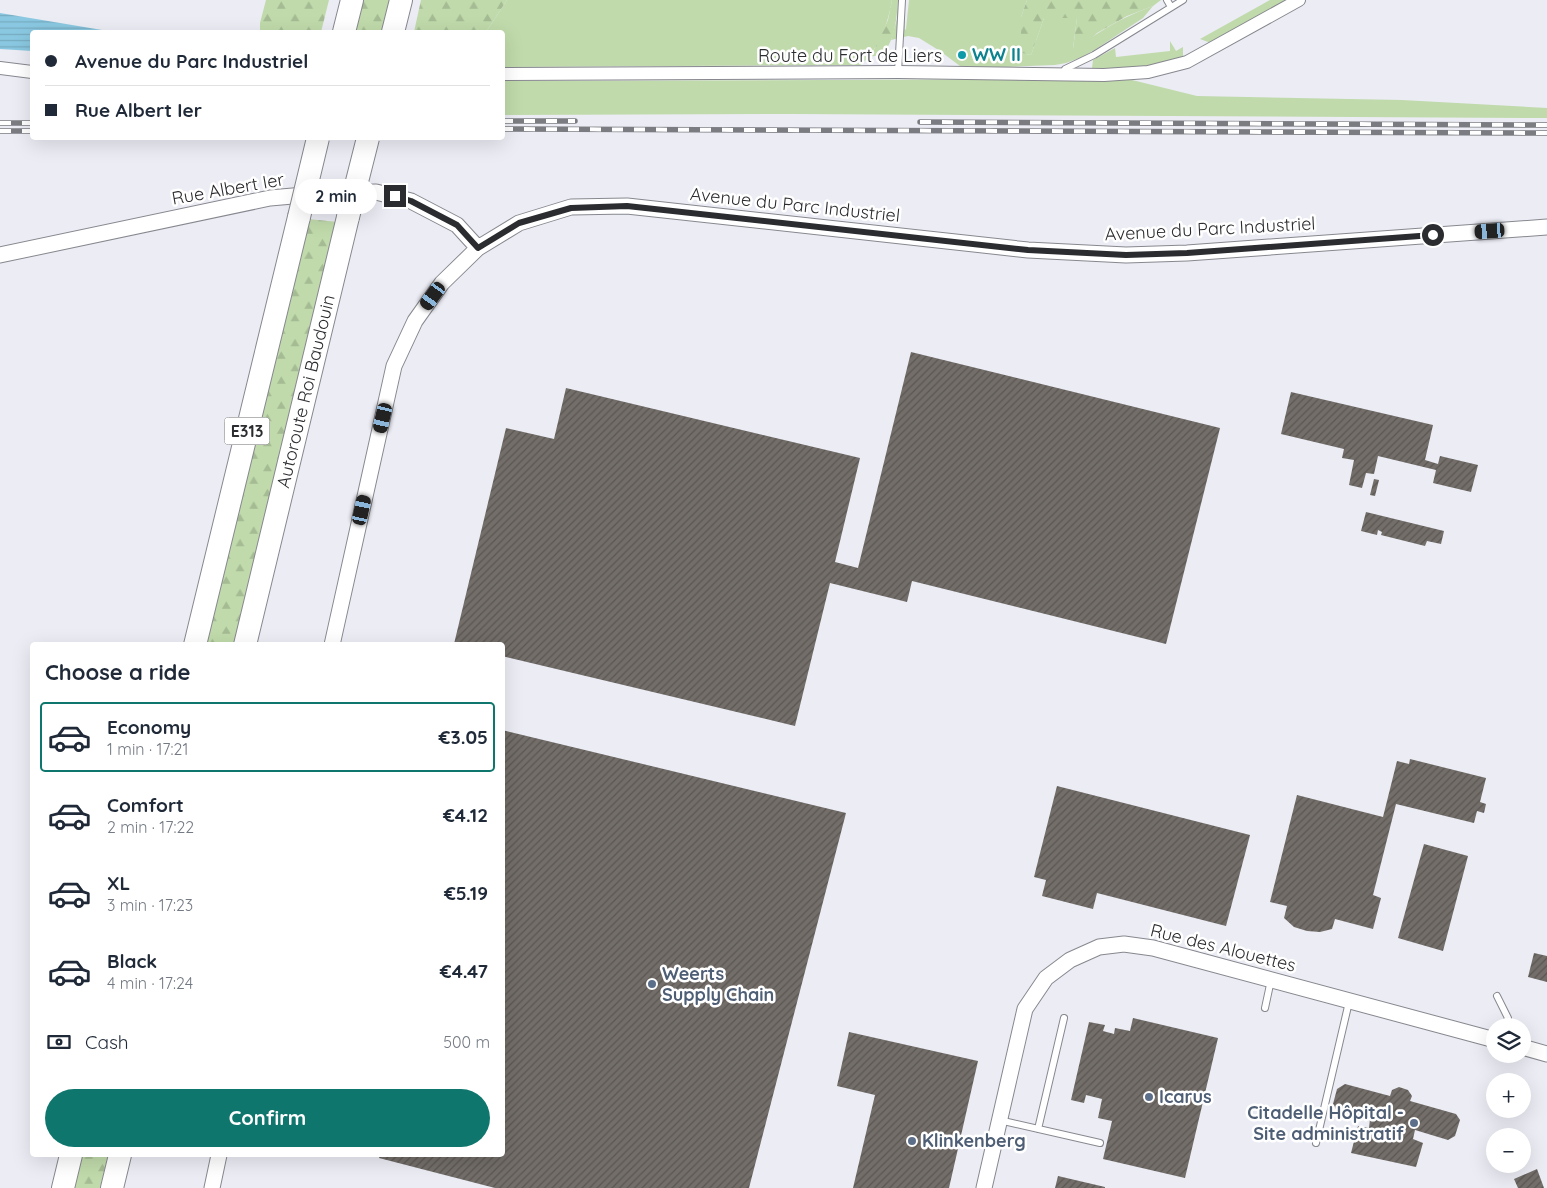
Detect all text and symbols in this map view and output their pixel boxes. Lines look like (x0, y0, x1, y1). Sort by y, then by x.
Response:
place label: WW II (972, 43, 1021, 66)
street label: Route du Fort de Liers (758, 44, 942, 67)
text: Avenue du Parc Industriel (75, 49, 308, 73)
marker: WW II (956, 49, 968, 61)
text: Rue Albert Ier (75, 98, 202, 122)
street label: Rue Albert Ier (170, 167, 286, 210)
callout: 2 min (295, 178, 378, 214)
street label: Avenue du Parc Industriel (689, 182, 901, 227)
route end (384, 185, 406, 207)
text: 2 min (315, 186, 357, 206)
street label: Avenue du Parc Industriel (1104, 211, 1316, 246)
car (1474, 222, 1505, 240)
route start (1422, 224, 1444, 246)
car (418, 279, 447, 313)
street label: Autoroute Roi Baudouin (271, 292, 340, 490)
car (372, 402, 393, 434)
road number: E313 (224, 418, 270, 444)
car (351, 494, 372, 526)
text: Choose a ride (45, 658, 190, 686)
icon: car (47, 715, 92, 760)
text: Economy (107, 715, 191, 739)
text: €3.05 (439, 725, 488, 749)
text: 1 min · 17:21 (107, 739, 188, 759)
icon: car (47, 793, 92, 838)
text: Comfort (107, 793, 184, 817)
text: €4.12 (443, 803, 488, 827)
text: 2 min · 17:22 (107, 817, 194, 837)
icon: car (47, 871, 92, 916)
text: XL (107, 871, 130, 895)
text: €5.19 (444, 881, 488, 905)
text: 3 min · 17:23 (107, 895, 193, 915)
street label: Rue des Alouettes (1148, 918, 1298, 977)
icon: car (47, 949, 92, 994)
text: Black (107, 949, 157, 973)
text: €4.47 (440, 959, 488, 983)
place label: Weerts Supply Chain (662, 962, 774, 1006)
text: 4 min · 17:24 (107, 973, 193, 993)
marker: Weerts Supply Chain (646, 978, 658, 990)
map controls (1486, 1018, 1531, 1173)
button: layers (1486, 1018, 1531, 1063)
icon: cash (45, 1028, 73, 1056)
text: Cash (85, 1030, 129, 1054)
text: 500 m (443, 1032, 490, 1052)
button: + (1486, 1073, 1531, 1118)
place label: Icarus (1159, 1085, 1212, 1108)
button: Confirm (45, 1089, 490, 1147)
marker: Icarus (1143, 1091, 1155, 1103)
place label: Citadelle Hôpital - Site administratif (1247, 1101, 1404, 1145)
marker: Citadelle Hôpital - Site administratif (1408, 1117, 1420, 1129)
button: − (1486, 1128, 1531, 1173)
place label: Klinkenberg (922, 1129, 1026, 1152)
marker: Klinkenberg (906, 1135, 918, 1147)

